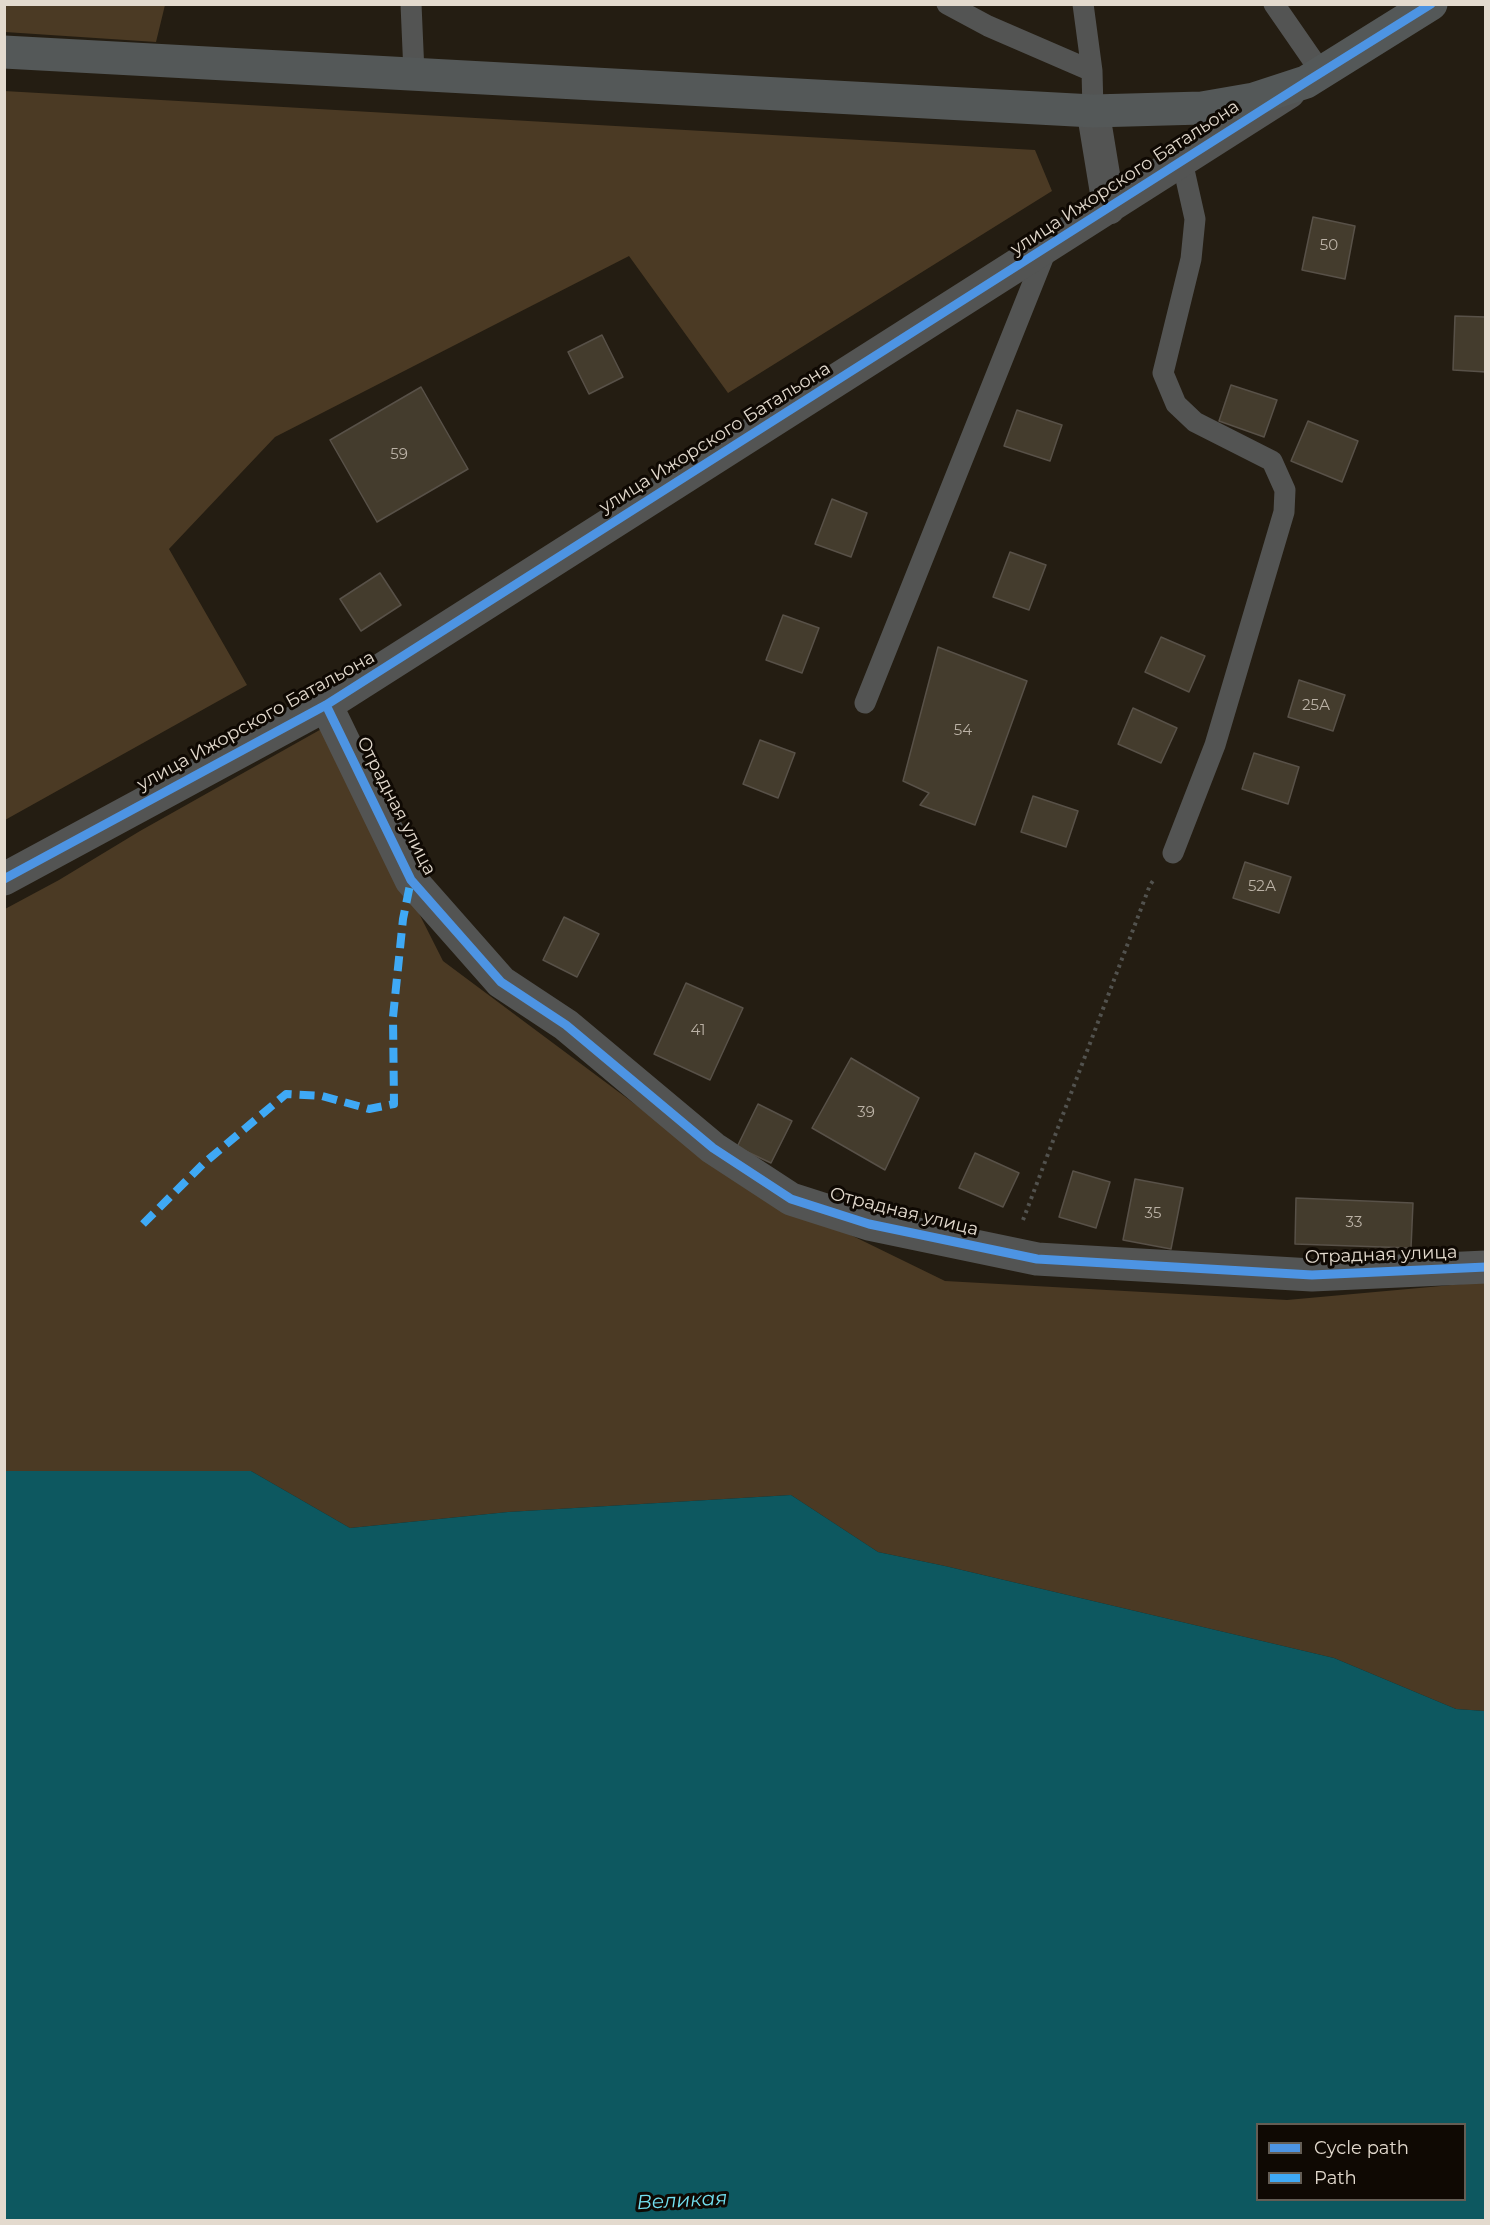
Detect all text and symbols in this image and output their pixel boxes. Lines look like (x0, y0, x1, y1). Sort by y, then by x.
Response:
street label: улица Ижорского Батальона (1007, 96, 1243, 260)
house number: 50 (1320, 237, 1338, 255)
street label: улица Ижорского Батальона (596, 358, 834, 518)
house number: 59 (390, 446, 408, 464)
street label: улица Ижорского Батальона (133, 647, 379, 795)
house number: 25А (1302, 697, 1330, 715)
house number: 54 (954, 722, 972, 740)
street label: Отрадная улица (352, 733, 440, 879)
house number: 52А (1248, 878, 1276, 896)
house number: 41 (691, 1022, 705, 1040)
house number: 39 (857, 1104, 875, 1122)
street label: Отрадная улица (827, 1183, 981, 1241)
house number: 35 (1145, 1205, 1161, 1223)
house number: 33 (1346, 1214, 1362, 1232)
street label: Отрадная улица (1304, 1242, 1458, 1268)
legend (1256, 2123, 1466, 2201)
text: Cycle path (1314, 2137, 1409, 2159)
text: Path (1314, 2167, 1357, 2189)
water label: Великая (636, 2187, 728, 2215)

